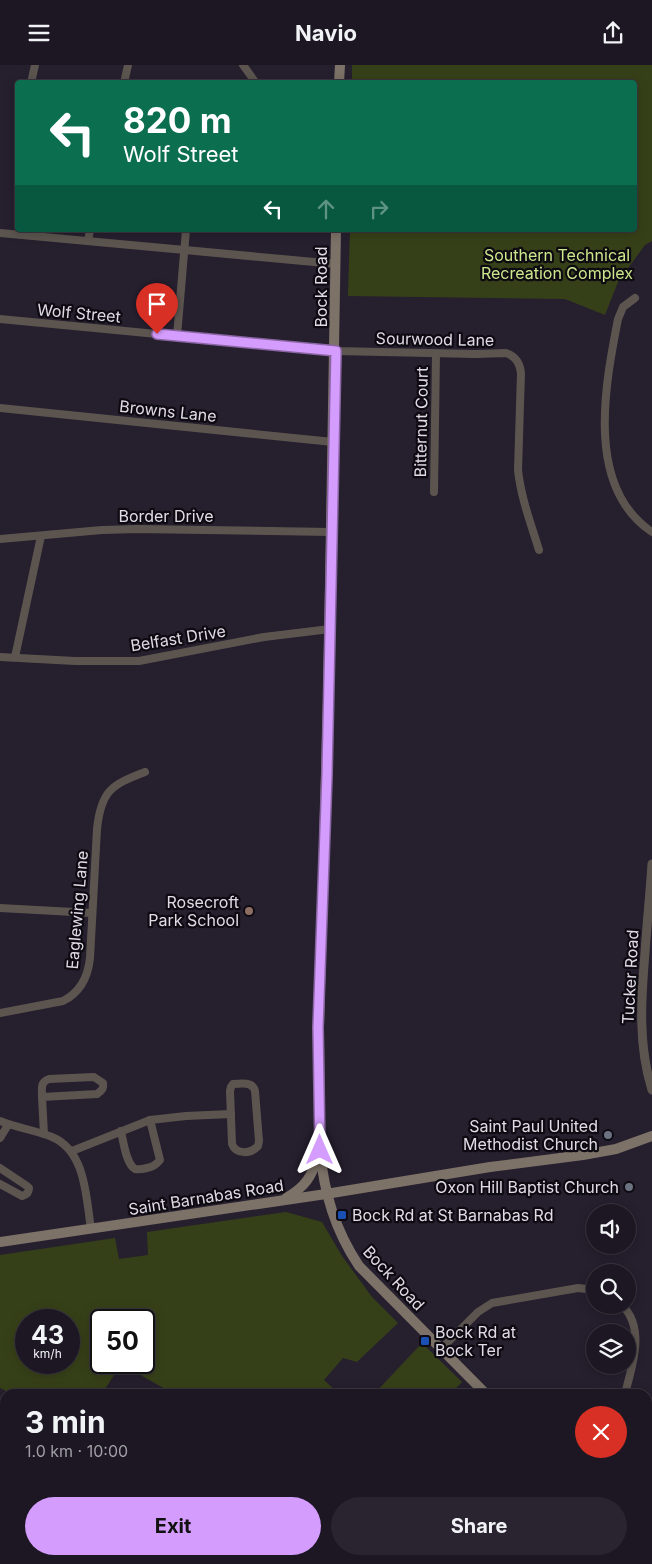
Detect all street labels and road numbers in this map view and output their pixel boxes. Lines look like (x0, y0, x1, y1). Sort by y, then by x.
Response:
street label: Bock Road (311, 246, 331, 328)
street label: Wolf Street (36, 299, 122, 327)
street label: Sourwood Lane (376, 328, 494, 350)
street label: Bitternut Court (410, 366, 432, 478)
street label: Browns Lane (118, 396, 218, 426)
street label: Border Drive (118, 506, 214, 526)
street label: Belfast Drive (129, 621, 227, 655)
street label: Eaglewing Lane (62, 850, 92, 970)
street label: Tucker Road (618, 929, 642, 1025)
street label: Saint Barnabas Road (127, 1175, 285, 1219)
street label: Bock Road (359, 1242, 429, 1314)

